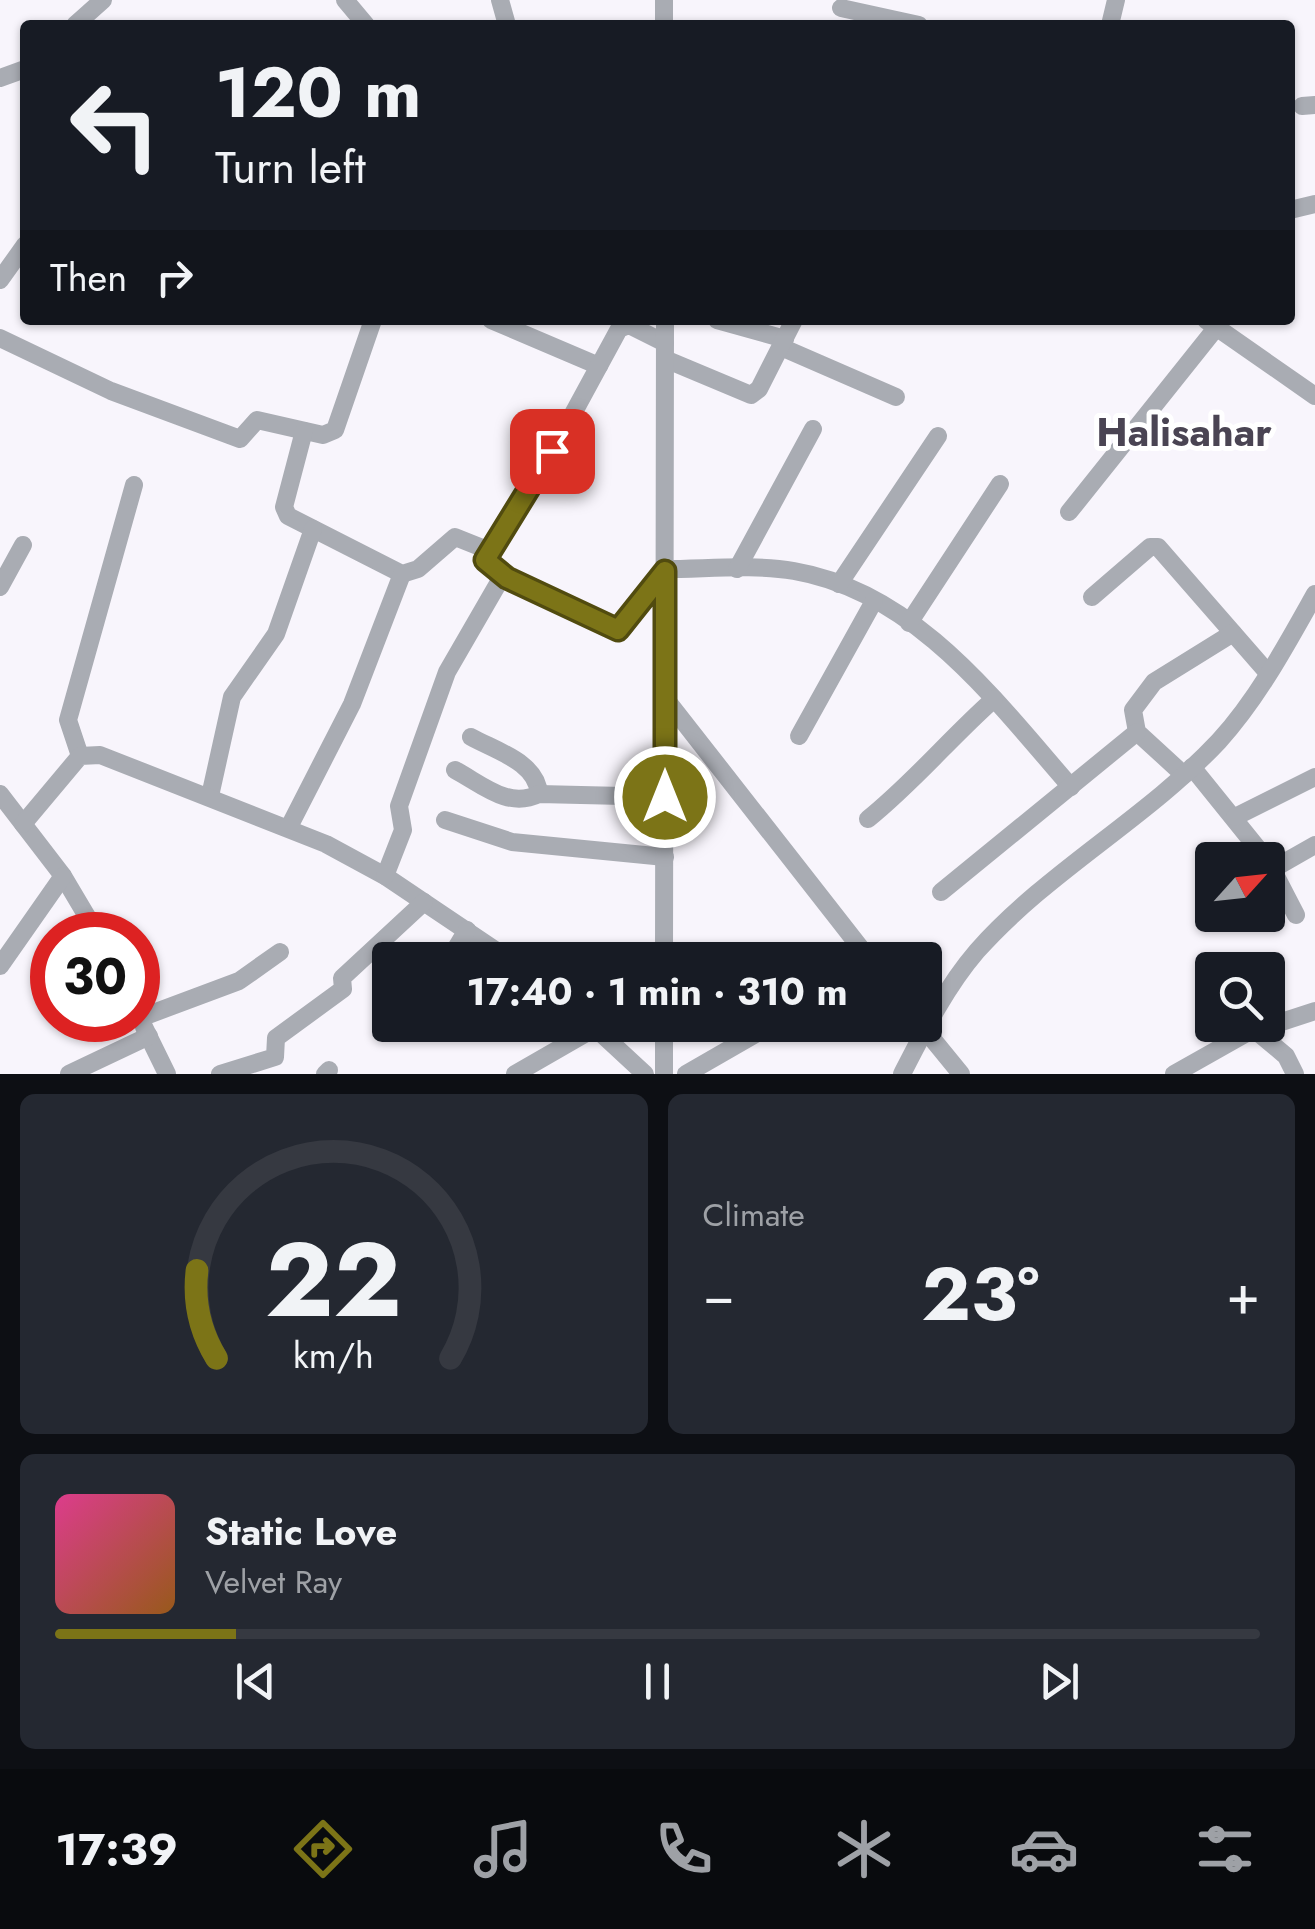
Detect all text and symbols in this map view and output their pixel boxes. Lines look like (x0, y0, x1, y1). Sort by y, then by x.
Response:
text: 120 m (215, 42, 421, 143)
icon: left (50, 60, 180, 190)
text: Turn left (215, 135, 366, 200)
text: Then (50, 250, 127, 305)
icon: right (147, 250, 202, 305)
district label: Halisahar (1096, 403, 1272, 461)
pin (510, 409, 595, 494)
icon: arrive (525, 424, 580, 479)
position arrow (613, 745, 717, 849)
north arrow (1195, 842, 1285, 932)
map controls (1195, 842, 1285, 1042)
speed limit sign: 30 (30, 912, 160, 1042)
button: search (1195, 952, 1285, 1042)
text: 17:40 · 1 min · 310 m (466, 964, 848, 1019)
text: Climate (703, 1192, 805, 1238)
text: 22 (266, 1205, 402, 1355)
text: 23° (922, 1240, 1040, 1348)
text: − (703, 1255, 735, 1335)
text: + (1226, 1255, 1260, 1335)
text: km/h (293, 1330, 374, 1381)
text: Static Love (205, 1504, 397, 1559)
text: Velvet Ray (205, 1559, 342, 1605)
icon: previous (228, 1654, 283, 1709)
icon: pause (630, 1654, 685, 1709)
icon: next (1032, 1654, 1087, 1709)
icon: directions (288, 1814, 358, 1884)
icon: music (468, 1814, 538, 1884)
icon: phone (649, 1814, 719, 1884)
icon: climate (829, 1814, 899, 1884)
icon: car (1009, 1814, 1079, 1884)
icon: filters (1190, 1814, 1260, 1884)
text: 17:39 (55, 1817, 178, 1882)

